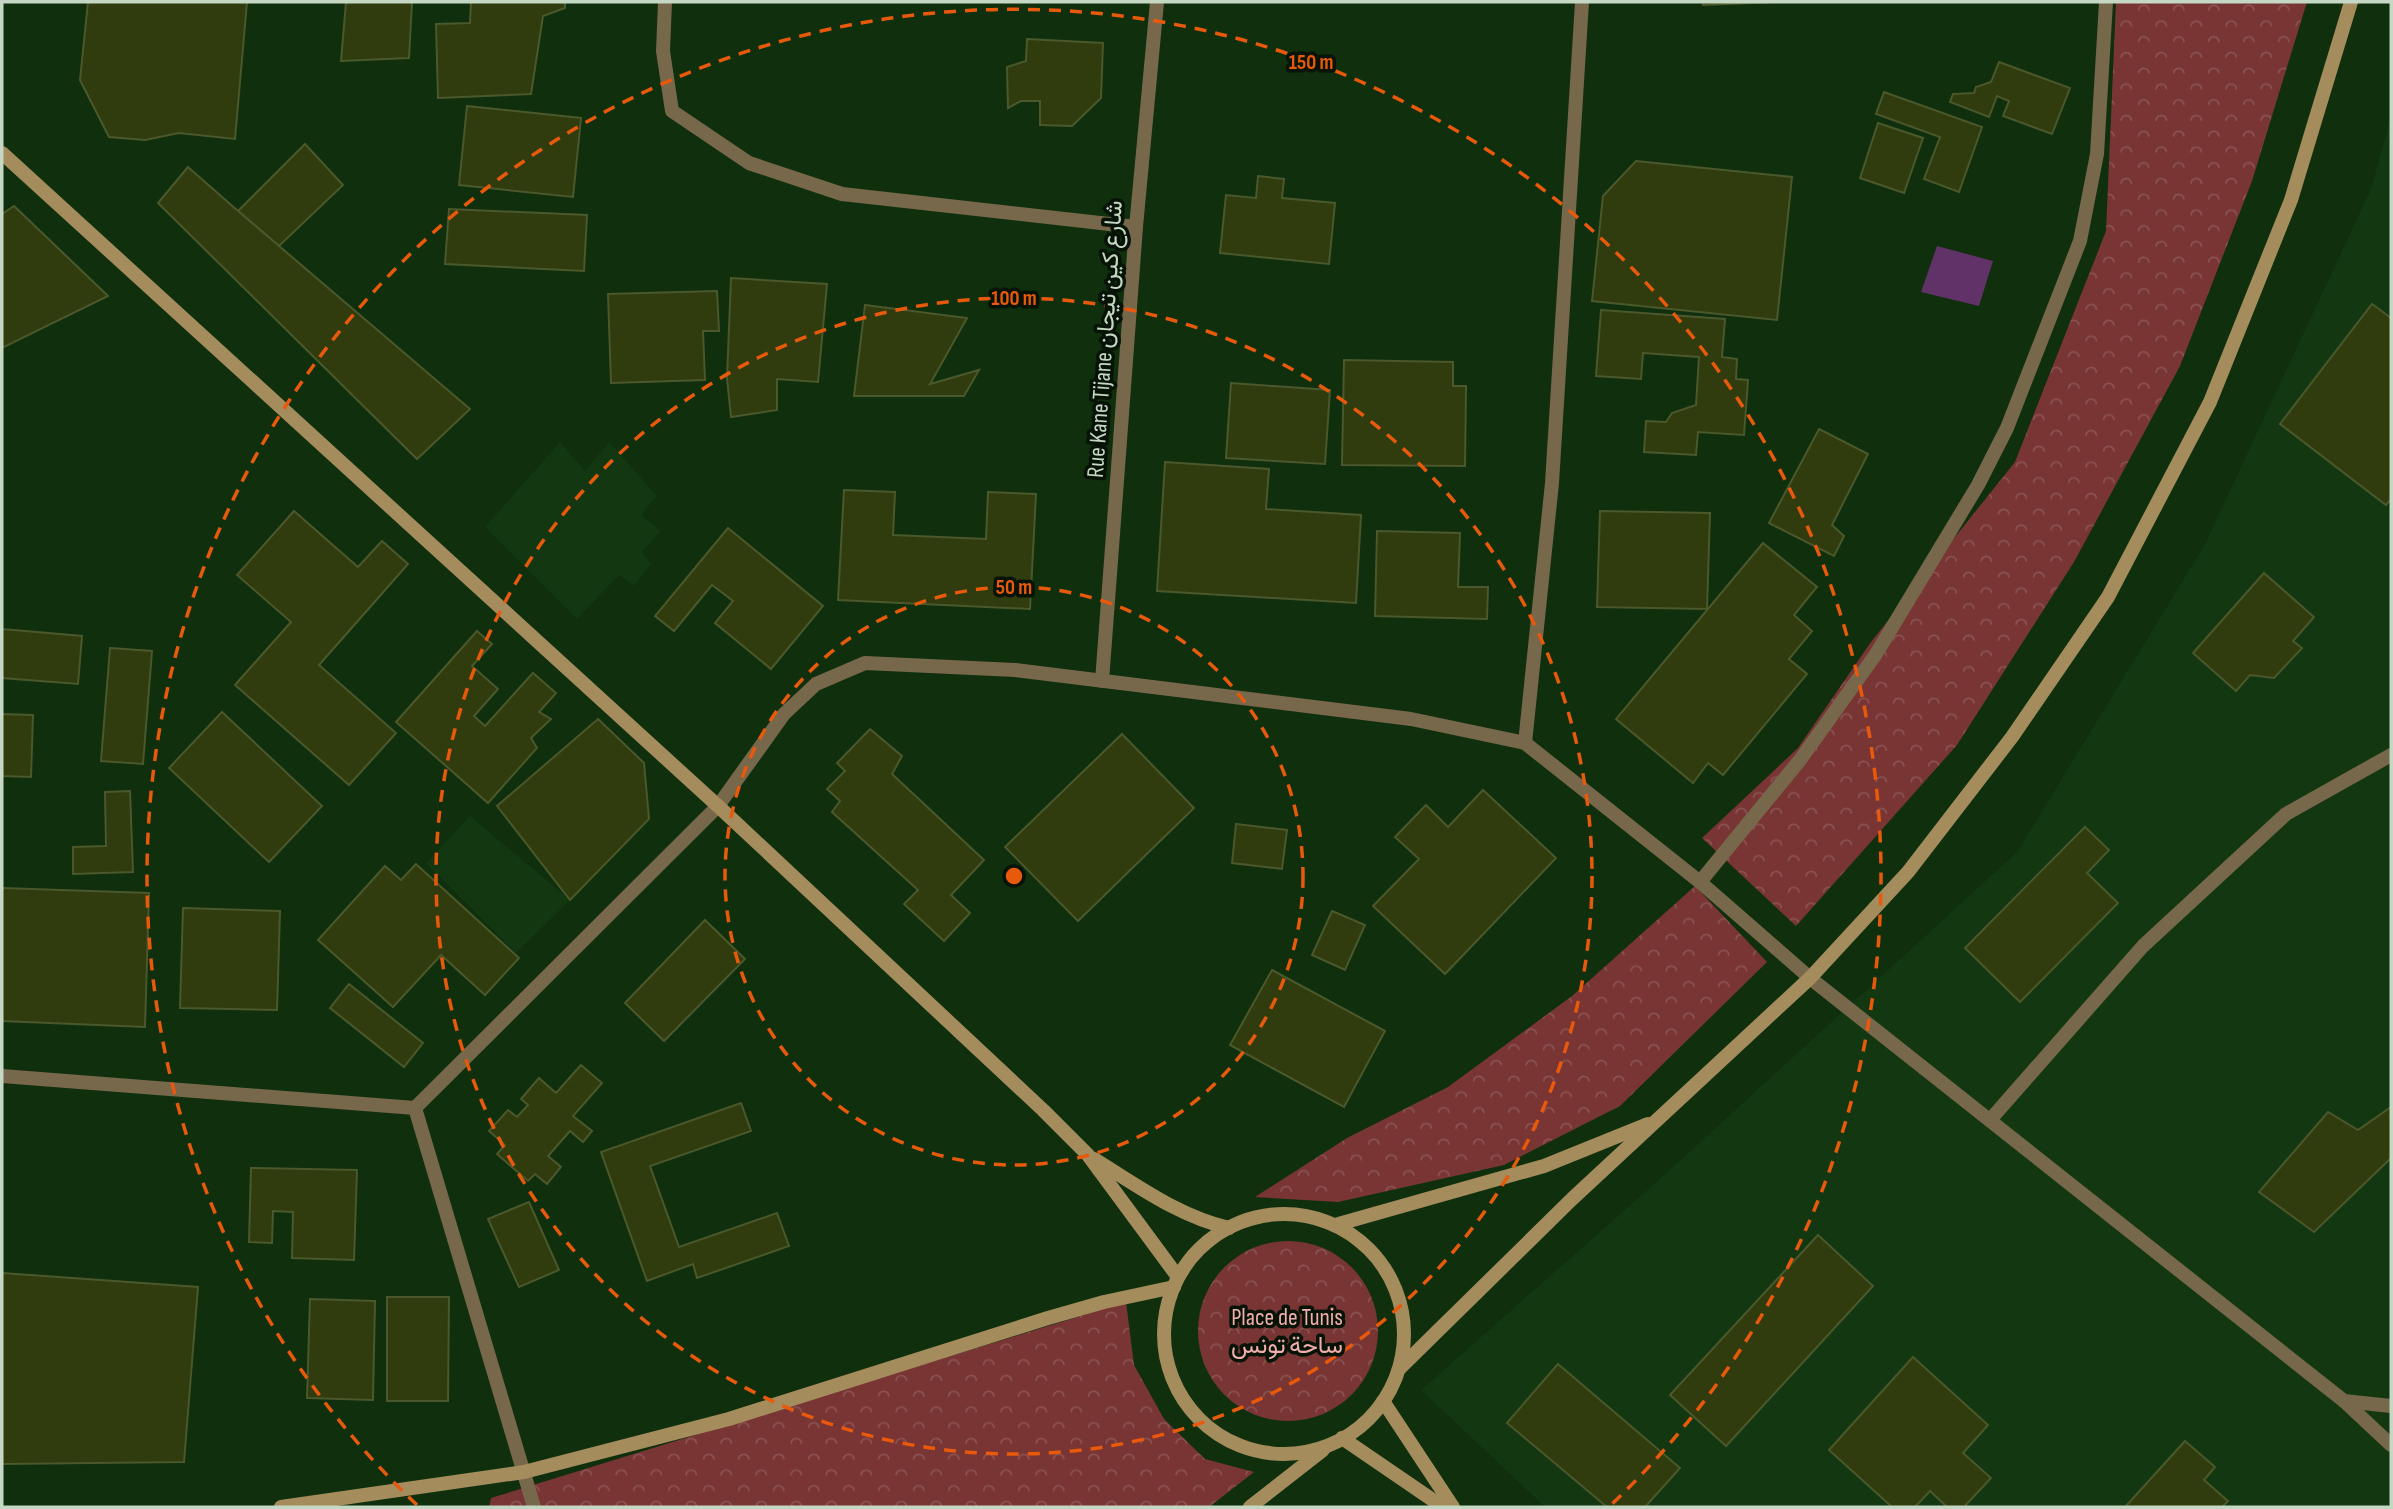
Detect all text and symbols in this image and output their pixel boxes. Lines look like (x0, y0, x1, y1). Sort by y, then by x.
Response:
text: 150 m (1289, 50, 1333, 75)
street label: Rue Kane Tijane شارع كين تيجان (1081, 199, 1130, 479)
text: 100 m (991, 286, 1037, 311)
text: 50 m (996, 575, 1032, 600)
centre of rings (1002, 864, 1026, 888)
park label: Place de Tunis ساحة تونس (1231, 1303, 1343, 1360)

